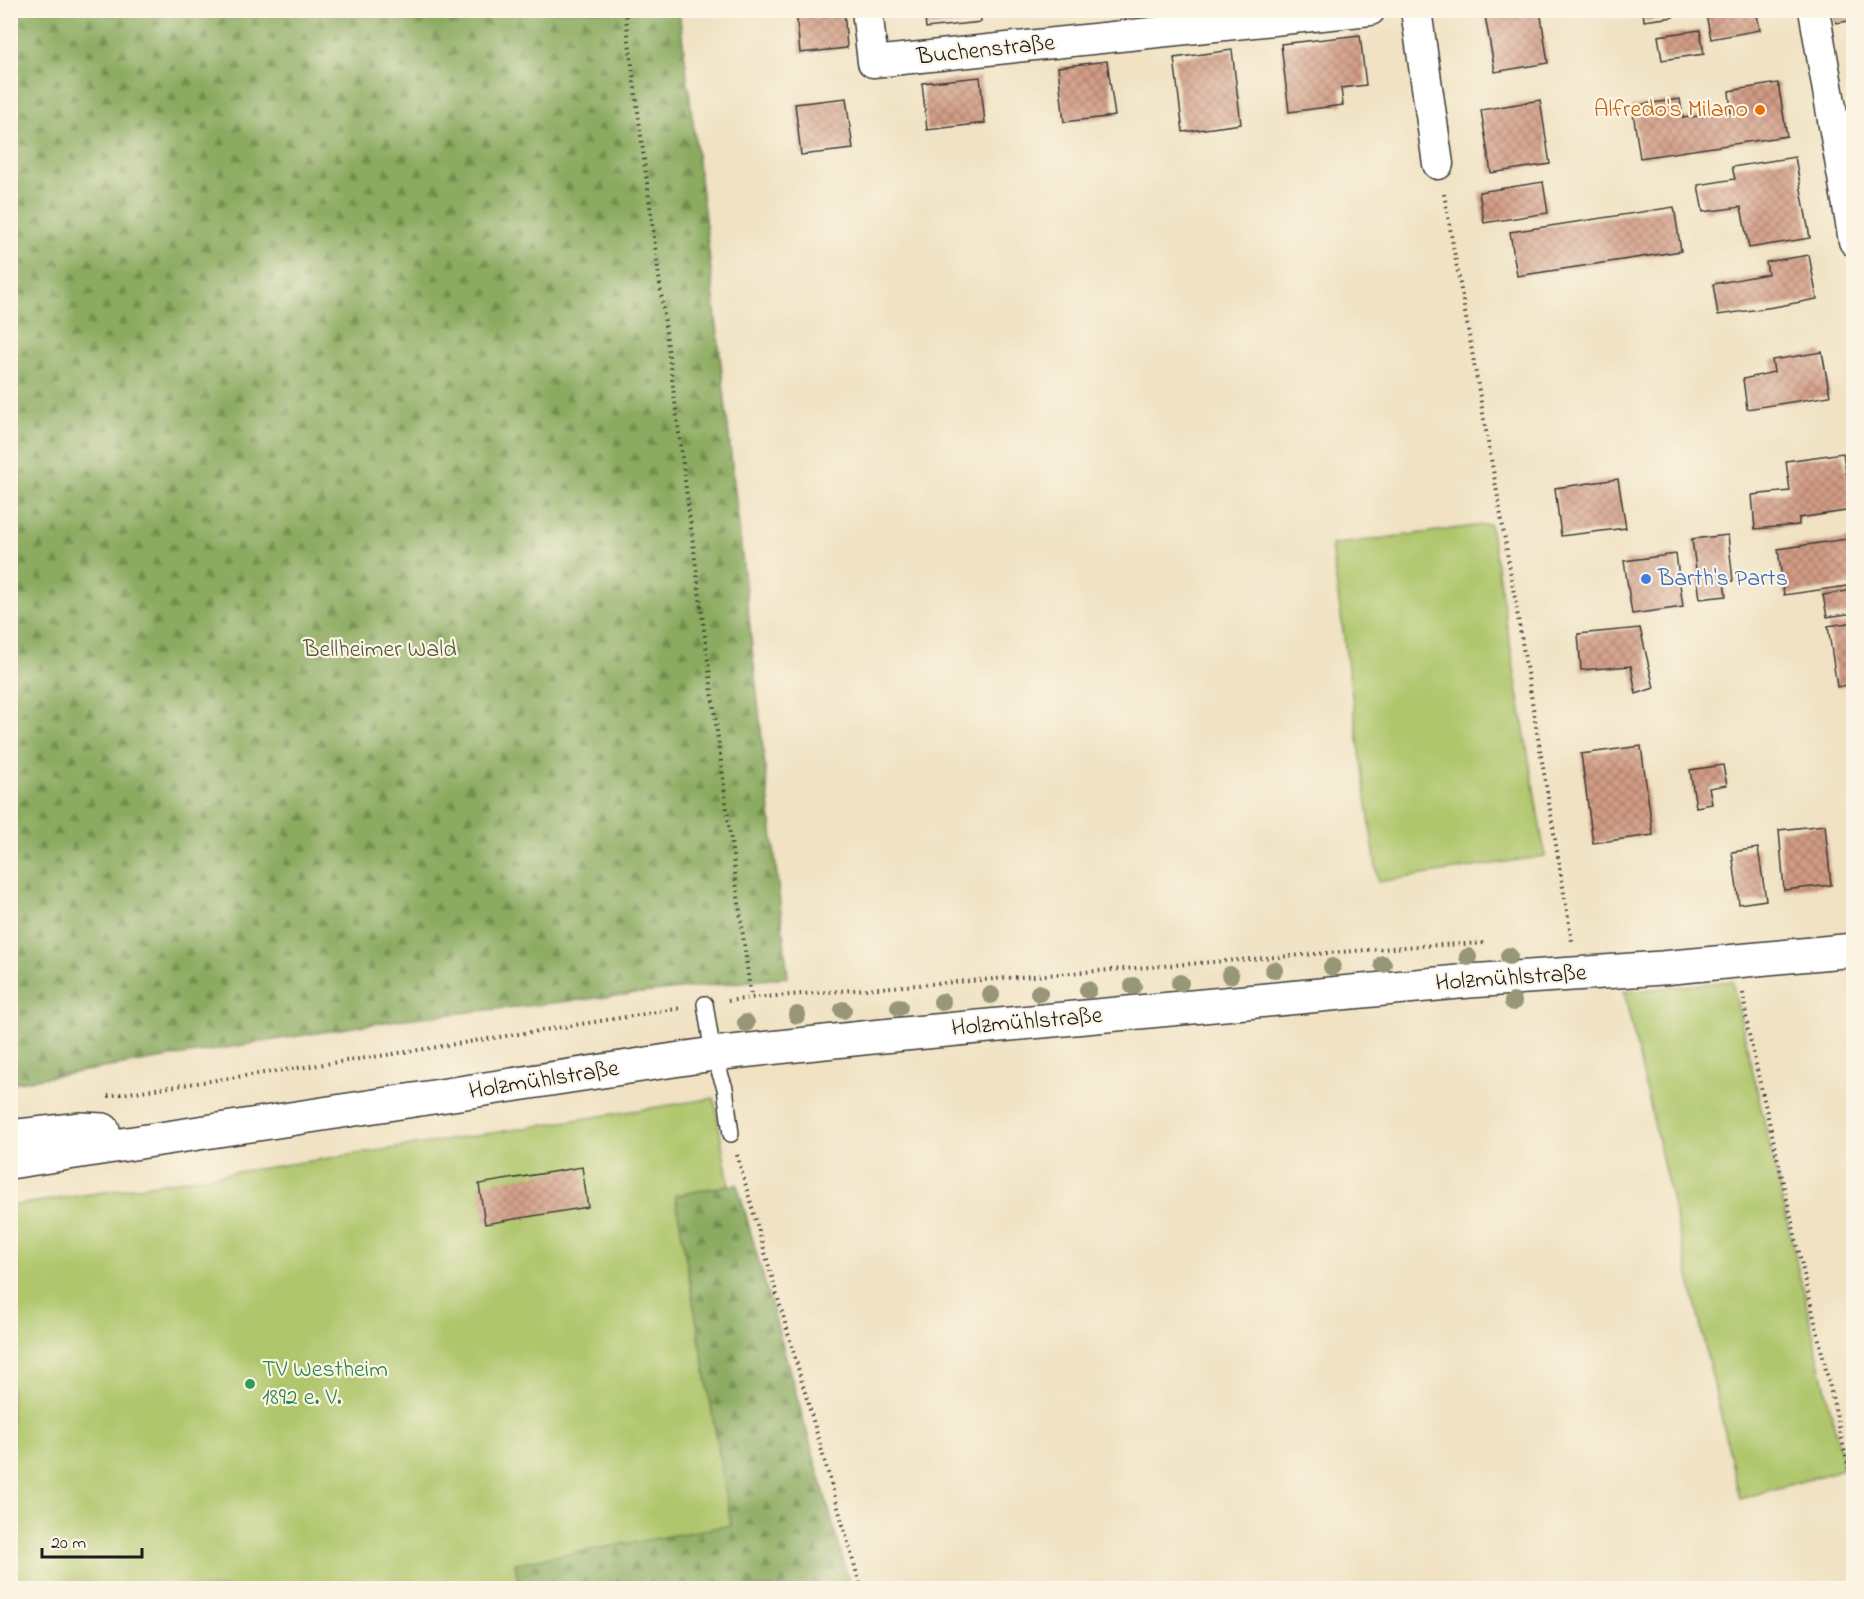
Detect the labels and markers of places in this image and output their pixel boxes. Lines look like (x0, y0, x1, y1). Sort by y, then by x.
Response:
place label: Alfredo's Milano (1594, 93, 1748, 128)
marker: Alfredo's Milano (1753, 103, 1767, 117)
place label: Barth's Parts (1657, 562, 1788, 597)
marker: Barth's Parts (1639, 572, 1653, 586)
place label: TV Westheim 1892 e. V. (262, 1353, 388, 1416)
marker: TV Westheim 1892 e. V. (243, 1377, 257, 1391)

